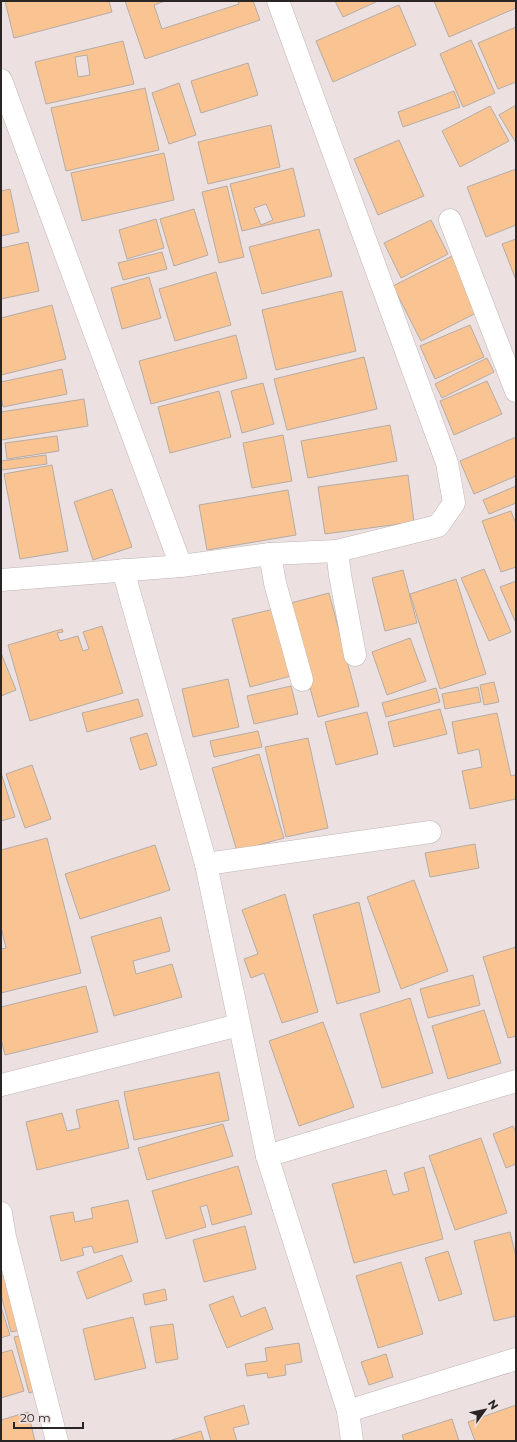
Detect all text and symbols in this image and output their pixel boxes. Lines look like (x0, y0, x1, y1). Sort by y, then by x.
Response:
north arrow (465, 1390, 505, 1430)
text: N (485, 1397, 502, 1412)
scale bar (14, 1404, 83, 1430)
text: 20 m (20, 1410, 51, 1425)

